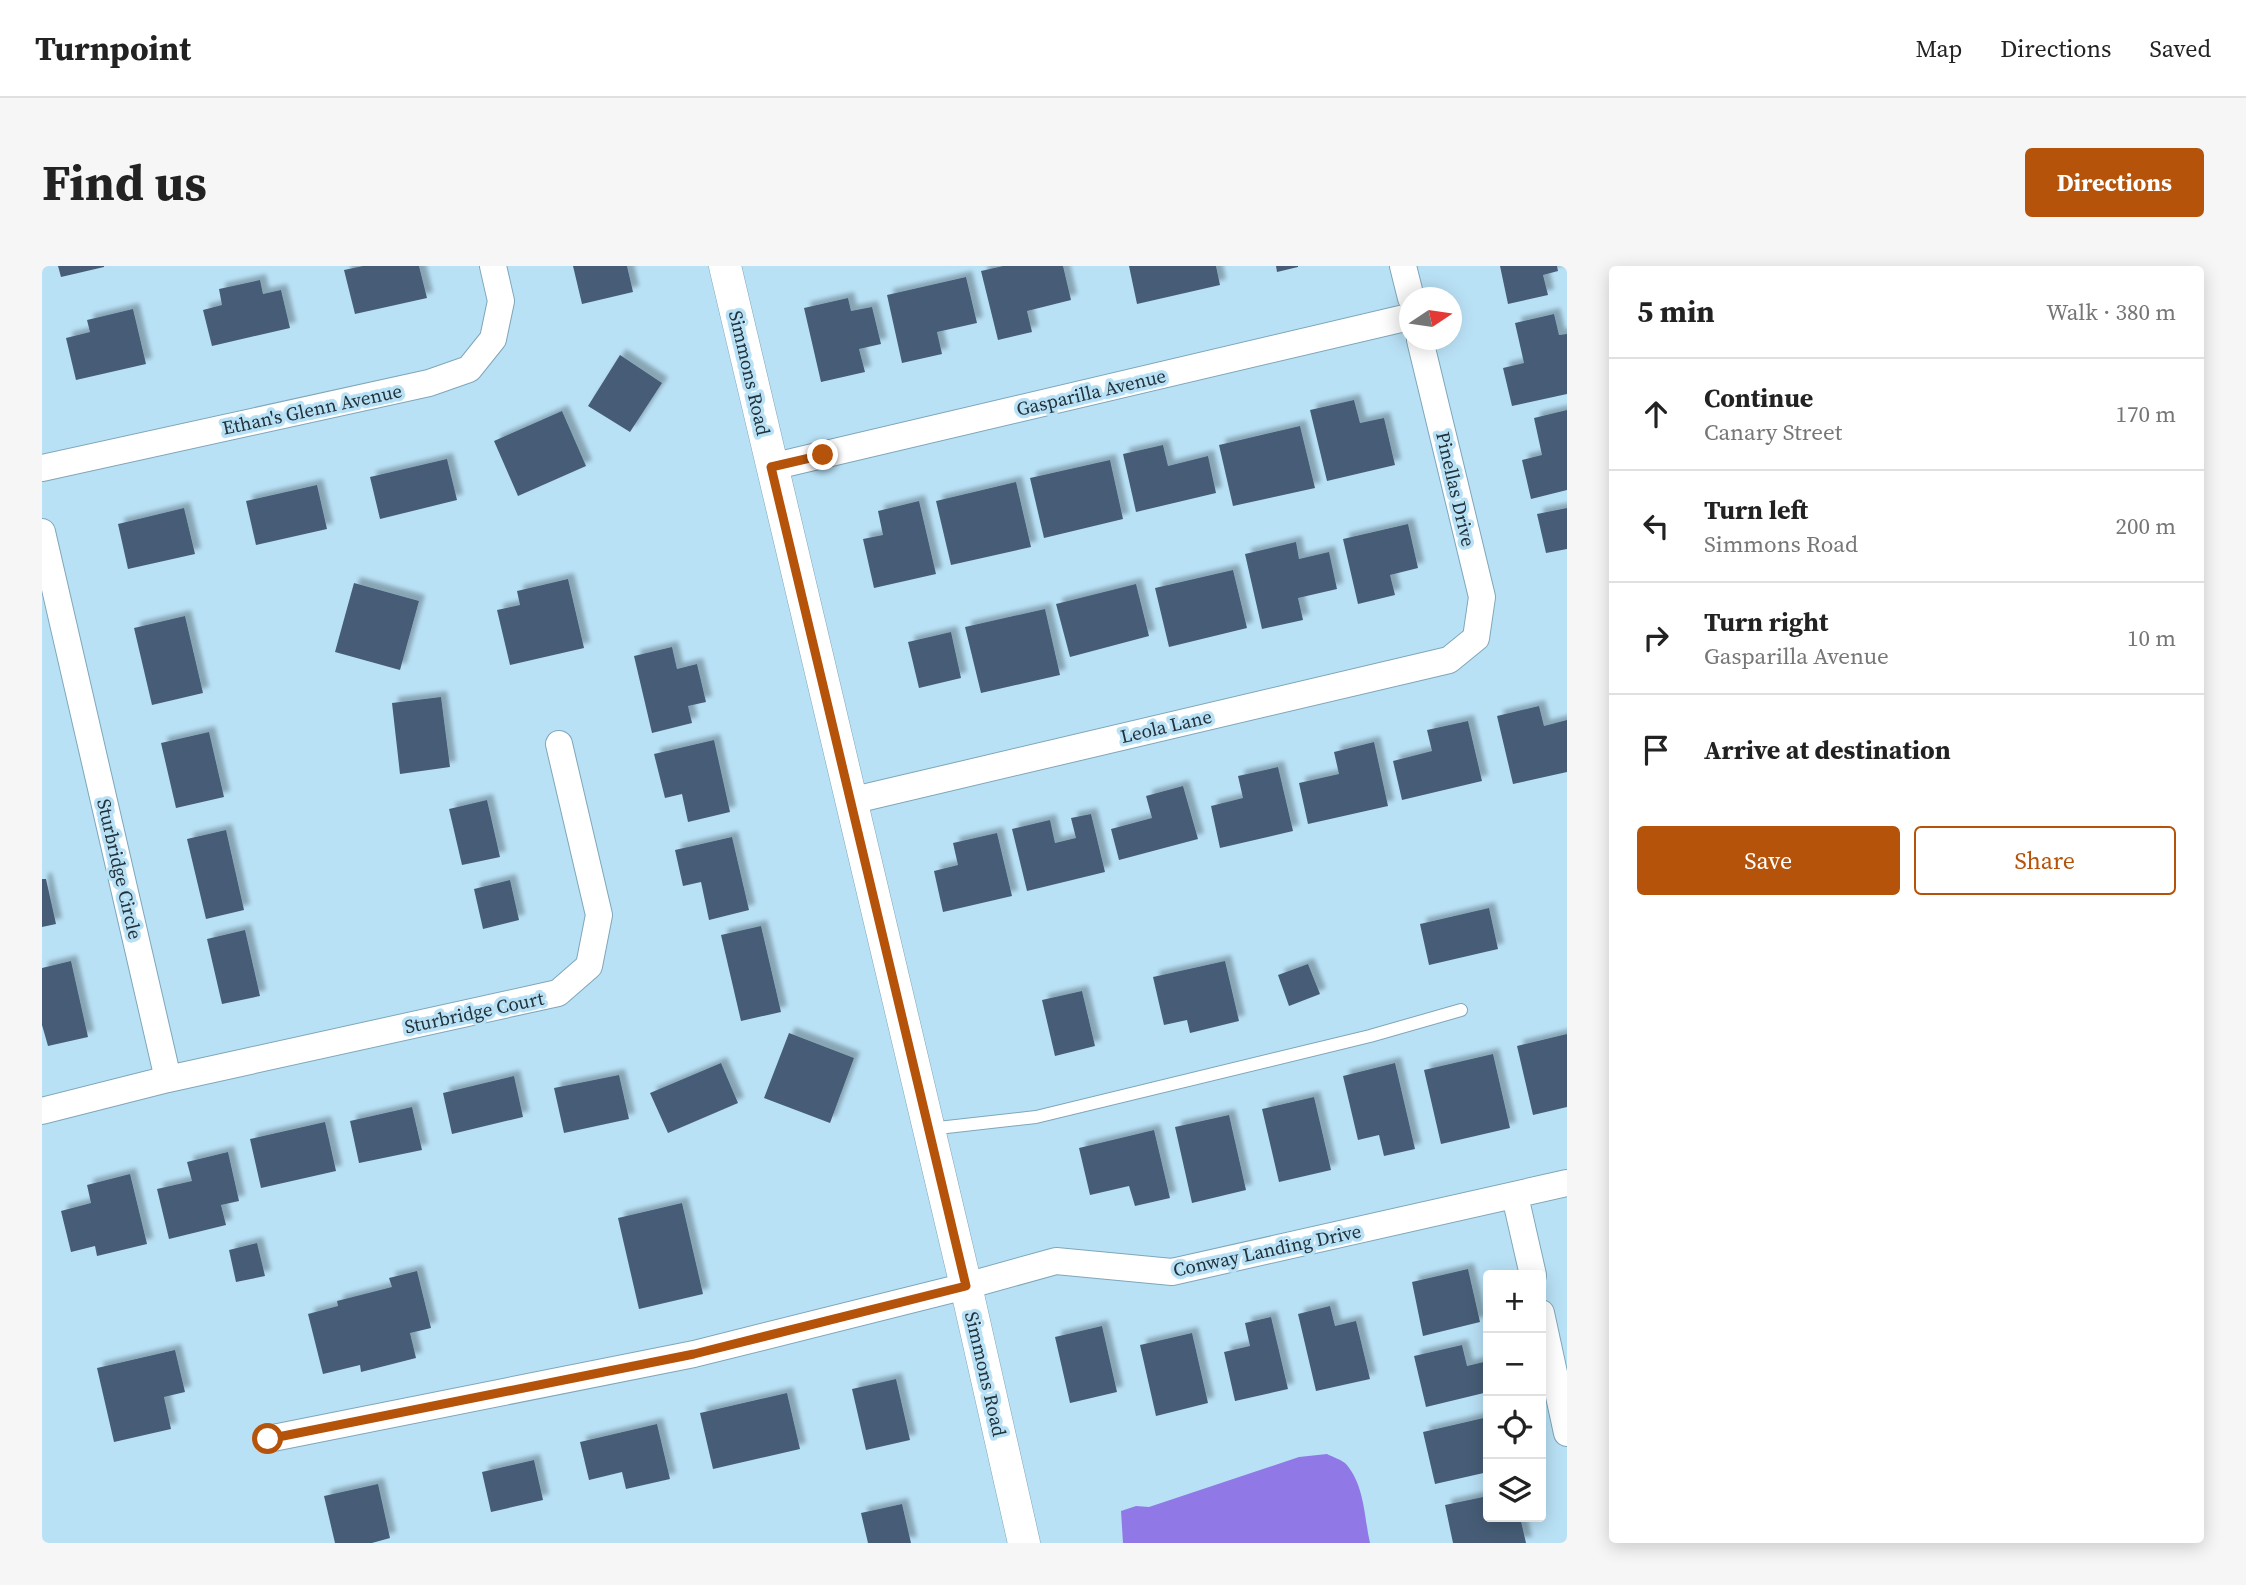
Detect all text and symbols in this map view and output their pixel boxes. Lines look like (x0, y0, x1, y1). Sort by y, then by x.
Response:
text: Turnpoint (35, 26, 191, 71)
text: Map (1915, 32, 1962, 65)
text: Directions (2000, 32, 2111, 65)
text: Saved (2149, 32, 2211, 65)
button: Directions (2025, 148, 2204, 217)
text: Find us (42, 149, 207, 216)
north arrow (1399, 287, 1462, 350)
text: 5 min (1637, 291, 1715, 332)
text: Walk · 380 m (2046, 296, 2176, 328)
street label: Simmons Road (723, 308, 777, 438)
street label: Gasparilla Avenue (1014, 362, 1168, 422)
street label: Ethan's Glenn Avenue (220, 377, 404, 441)
text: Continue (1704, 380, 1813, 416)
icon: ahead (1637, 395, 1675, 433)
text: 170 m (2115, 398, 2176, 430)
text: Canary Street (1704, 416, 1842, 448)
street label: Pinellas Drive (1430, 429, 1482, 549)
route end (807, 439, 838, 470)
text: Turn left (1704, 492, 1808, 528)
icon: left (1637, 507, 1675, 545)
text: 200 m (2115, 510, 2176, 542)
text: Simmons Road (1704, 528, 1858, 560)
text: Turn right (1704, 604, 1828, 640)
icon: right (1637, 619, 1675, 657)
text: 10 m (2127, 622, 2176, 654)
text: Gasparilla Avenue (1704, 640, 1889, 672)
street label: Leola Lane (1118, 703, 1214, 749)
icon: arrive (1637, 731, 1675, 769)
text: Arrive at destination (1704, 732, 1951, 768)
street label: Sturbridge Circle (91, 796, 149, 942)
button: Save (1637, 826, 1900, 895)
button: Share (1914, 826, 2176, 895)
street label: Sturbridge Court (402, 984, 547, 1039)
street label: Conway Landing Drive (1171, 1217, 1363, 1283)
map controls (1483, 1270, 1546, 1522)
button: + (1483, 1270, 1546, 1333)
street label: Simmons Road (959, 1309, 1013, 1439)
button: − (1483, 1333, 1546, 1396)
button: locate (1483, 1396, 1546, 1459)
route start (252, 1423, 283, 1454)
button: layers (1483, 1459, 1546, 1522)

